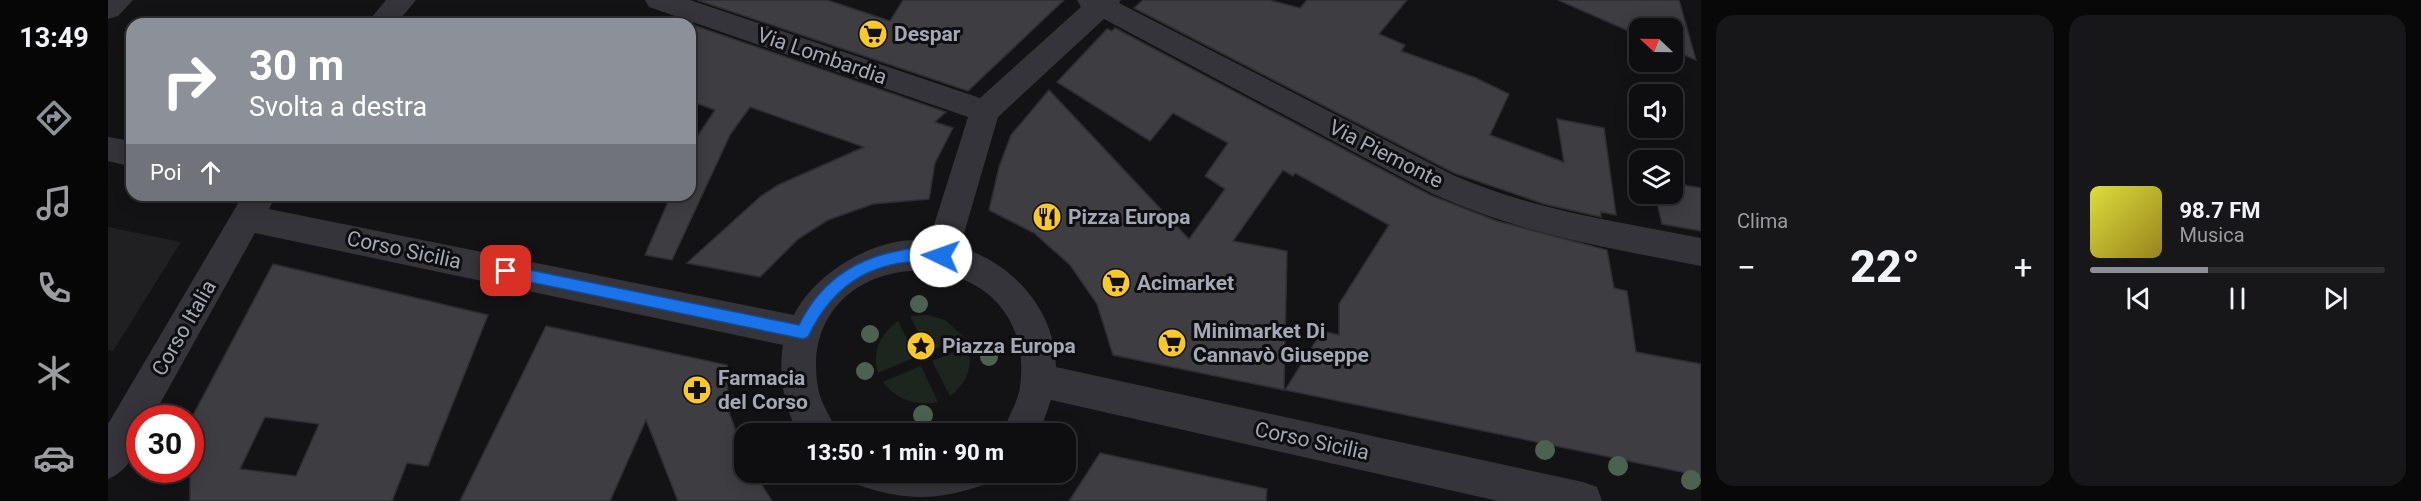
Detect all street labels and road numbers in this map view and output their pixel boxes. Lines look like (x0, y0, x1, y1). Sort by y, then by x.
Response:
street label: Via Lombardia (754, 23, 890, 89)
street label: Via Piemonte (1325, 115, 1447, 193)
street label: Corso Sicilia (345, 226, 463, 274)
street label: Corso Italia (147, 276, 221, 380)
street label: Corso Sicilia (1253, 417, 1371, 465)

